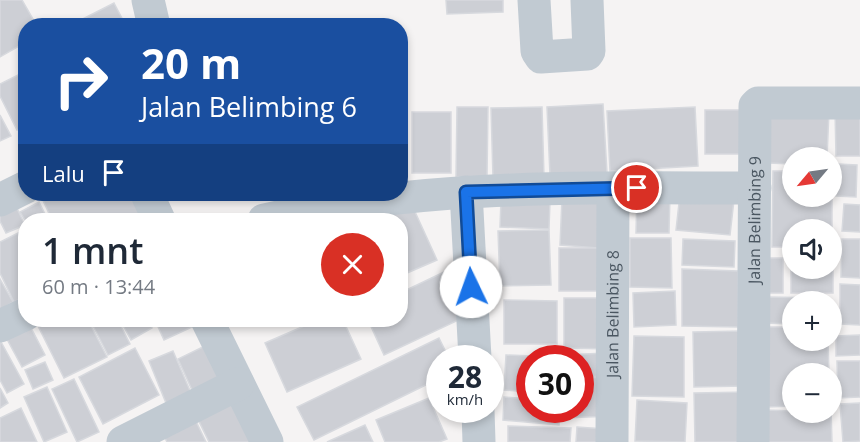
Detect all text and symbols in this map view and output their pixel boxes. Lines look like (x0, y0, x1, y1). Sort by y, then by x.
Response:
text: 20 m (141, 34, 241, 91)
icon: right (42, 42, 120, 120)
text: Jalan Belimbing 6 (141, 88, 357, 125)
north arrow (782, 147, 842, 207)
map controls (782, 147, 842, 423)
icon: arrive (97, 156, 130, 189)
street label: Jalan Belimbing 9 (743, 156, 766, 286)
text: Lalu (42, 158, 85, 188)
pin (611, 162, 662, 213)
icon: arrive (620, 171, 653, 204)
button: sound (782, 219, 842, 279)
text: 1 mnt (42, 226, 143, 275)
button: close (321, 233, 384, 296)
street label: Jalan Belimbing 8 (601, 250, 624, 380)
position arrow (439, 255, 503, 319)
text: 60 m · 13:44 (42, 273, 155, 300)
button: + (782, 291, 842, 351)
speed limit sign: 30 (516, 345, 594, 423)
text: 28 (448, 356, 482, 397)
button: − (782, 363, 842, 423)
text: km/h (447, 389, 483, 409)

